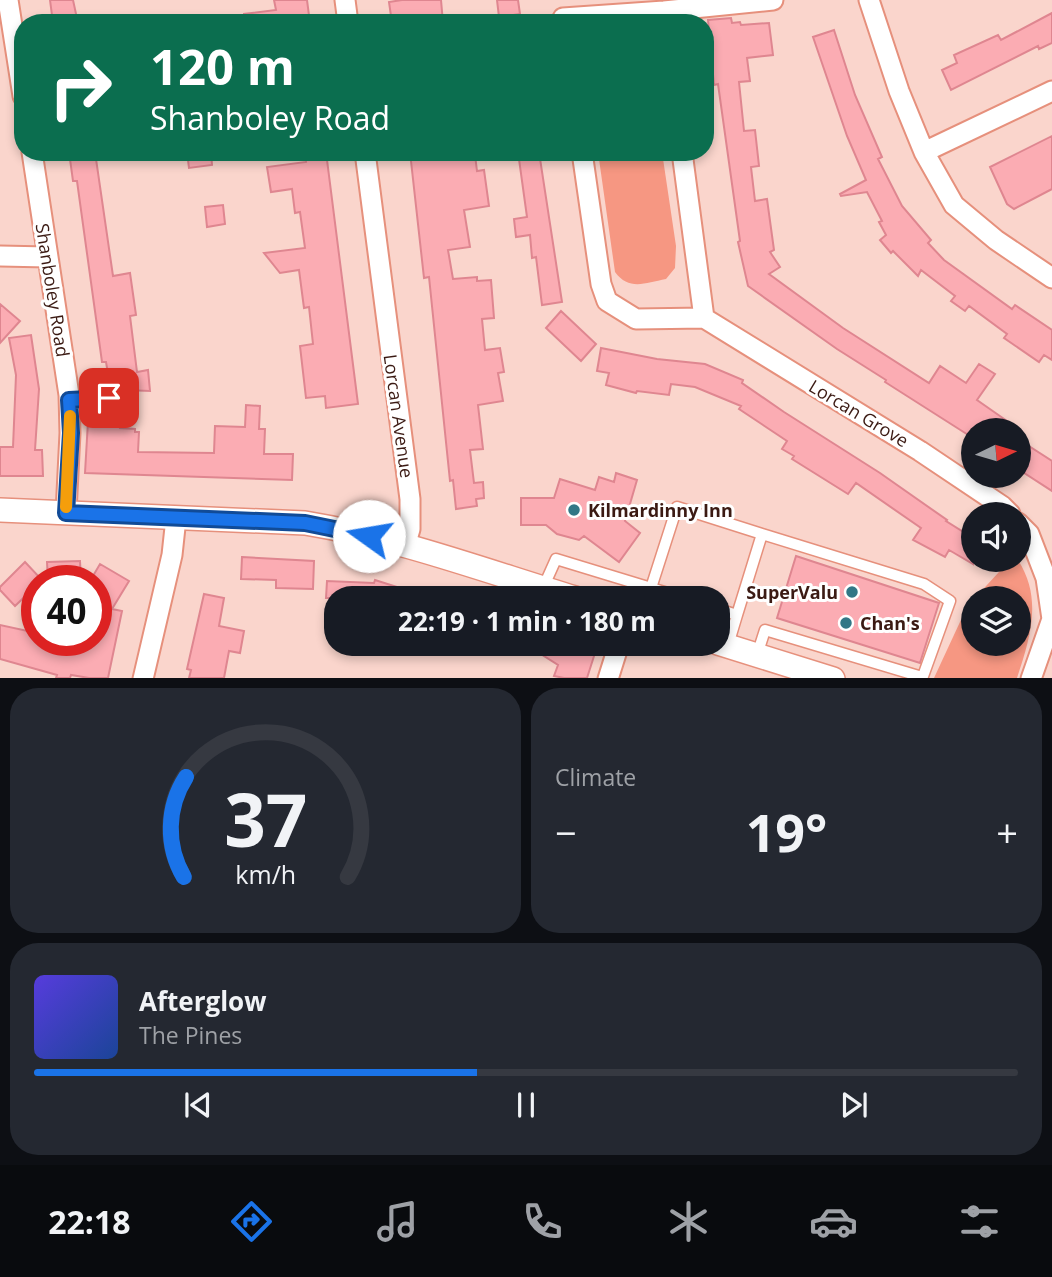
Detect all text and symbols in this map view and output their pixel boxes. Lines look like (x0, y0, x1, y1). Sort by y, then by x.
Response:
text: 120 m (150, 33, 295, 99)
icon: right (35, 42, 126, 133)
text: Shanboley Road (150, 96, 390, 139)
street label: Shanboley Road (31, 221, 75, 359)
street label: Lorcan Avenue (378, 353, 420, 479)
pin (79, 368, 139, 428)
street label: Lorcan Grove (805, 374, 913, 452)
icon: arrive (90, 379, 128, 417)
north arrow (961, 418, 1031, 488)
map controls (961, 418, 1031, 656)
place label: Kilmardinny Inn (588, 498, 733, 522)
position arrow (332, 499, 406, 573)
marker: Kilmardinny Inn (566, 502, 582, 518)
button: sound (961, 502, 1031, 572)
speed limit sign: 40 (21, 565, 112, 656)
place label: SuperValu (746, 580, 838, 604)
marker: SuperValu (844, 584, 860, 600)
button: layers (961, 586, 1031, 656)
text: 22:19 · 1 min · 180 m (398, 603, 656, 639)
place label: Chan's (860, 611, 920, 635)
marker: Chan's (838, 615, 854, 631)
text: Climate (555, 761, 636, 793)
text: 37 (224, 769, 307, 868)
text: 19° (746, 796, 827, 867)
text: − (555, 806, 577, 858)
text: + (996, 806, 1018, 858)
text: km/h (235, 856, 296, 890)
text: Afterglow (139, 983, 266, 1019)
text: The Pines (139, 1019, 242, 1051)
icon: previous (179, 1086, 217, 1124)
icon: pause (507, 1086, 545, 1124)
icon: next (835, 1086, 873, 1124)
icon: directions (227, 1197, 276, 1246)
icon: music (373, 1197, 422, 1246)
icon: phone (518, 1197, 567, 1246)
icon: climate (664, 1197, 713, 1246)
icon: car (809, 1197, 858, 1246)
icon: filters (955, 1197, 1004, 1246)
text: 22:18 (48, 1200, 131, 1243)

